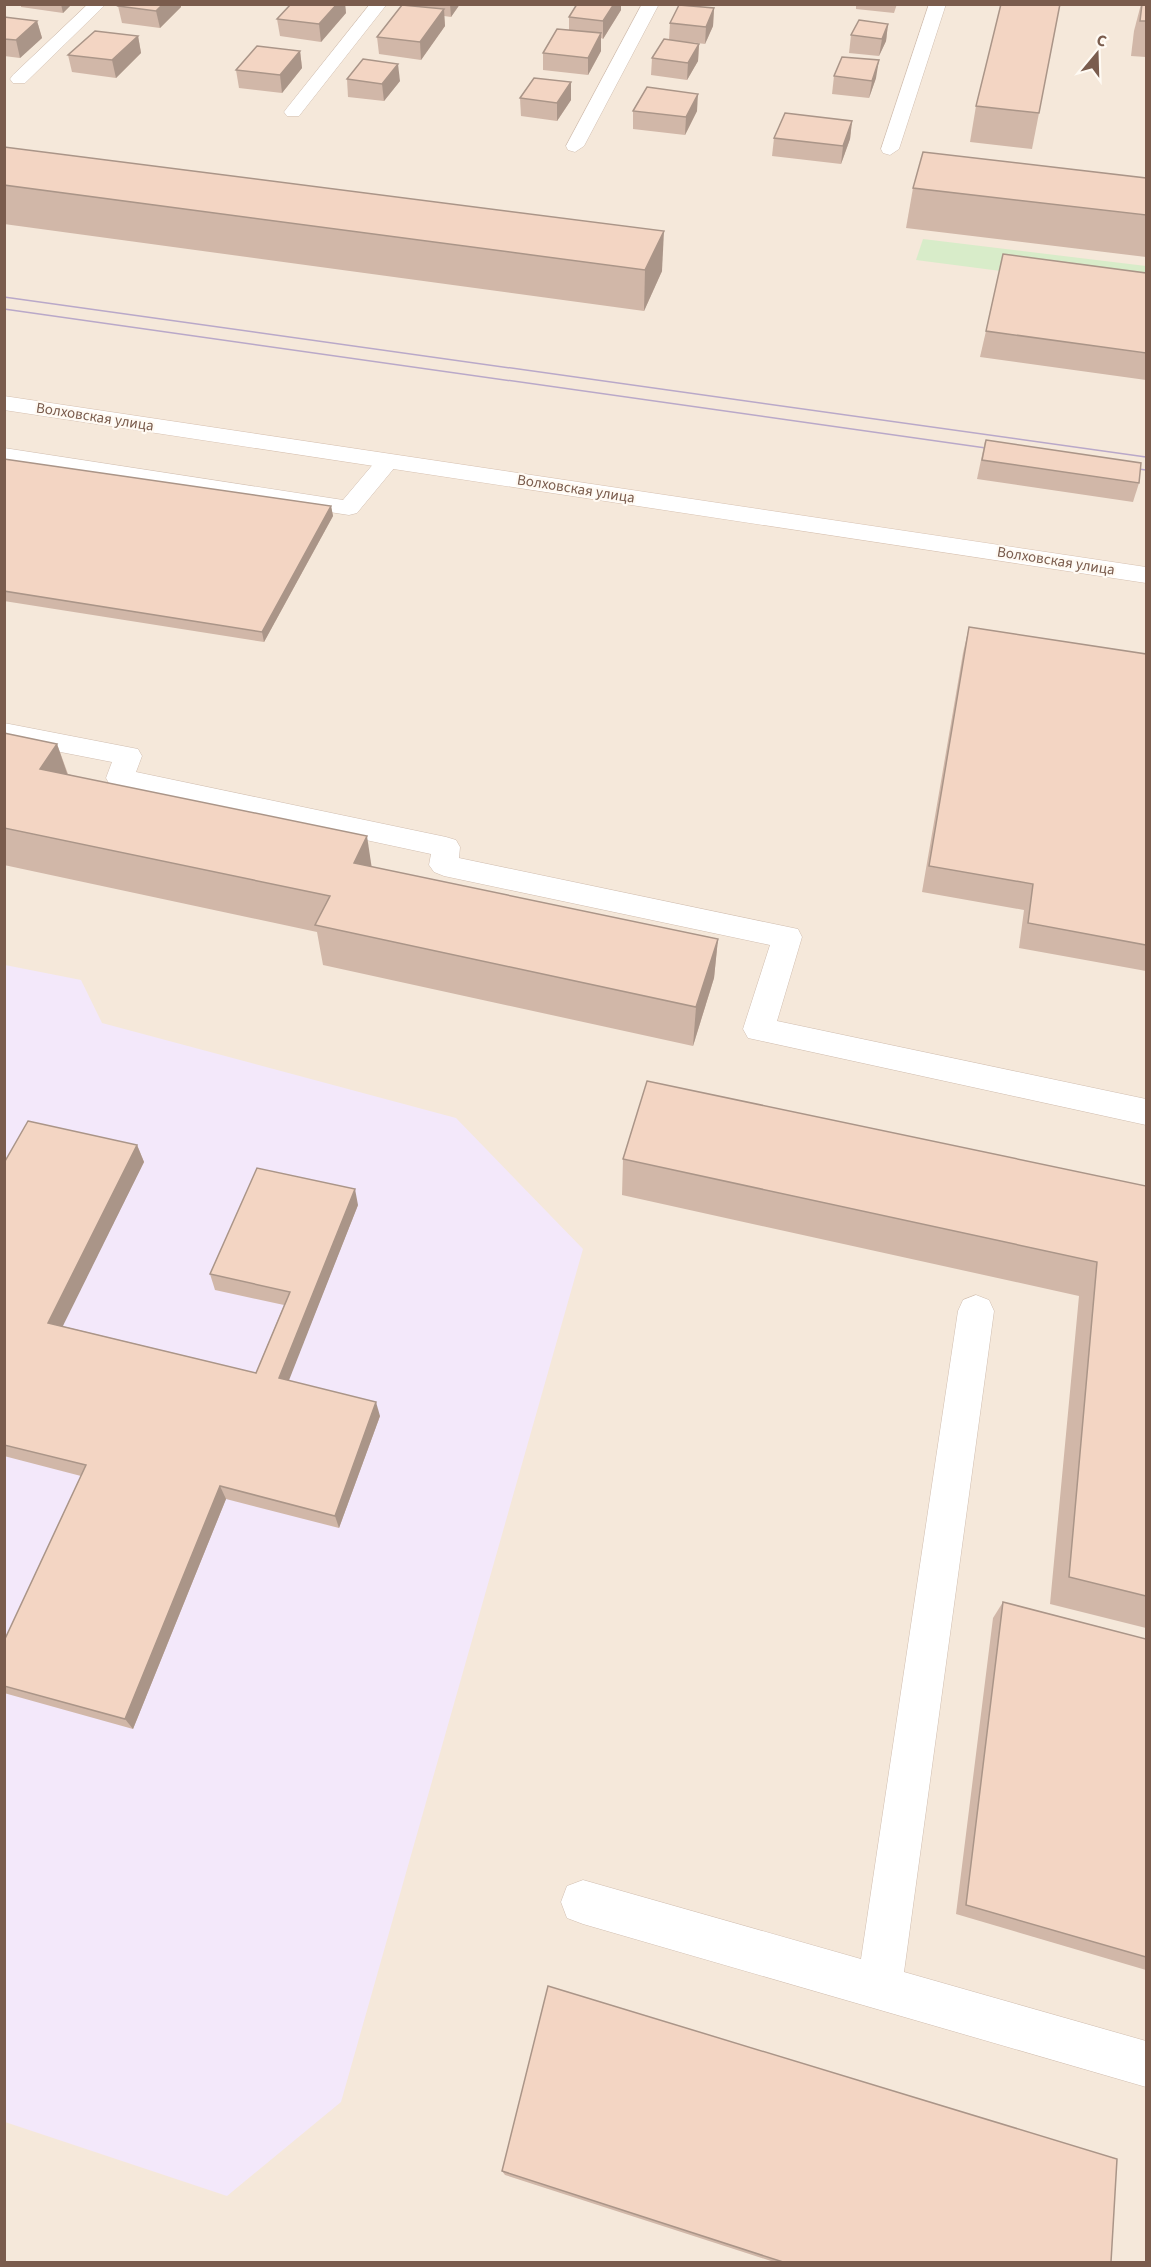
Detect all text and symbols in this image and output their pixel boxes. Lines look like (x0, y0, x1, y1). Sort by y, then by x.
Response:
north arrow (1067, 24, 1127, 84)
text: С (1094, 29, 1110, 53)
street label: Волховская улица (35, 397, 155, 437)
street label: Волховская улица (516, 469, 636, 509)
street label: Волховская улица (996, 541, 1116, 581)

